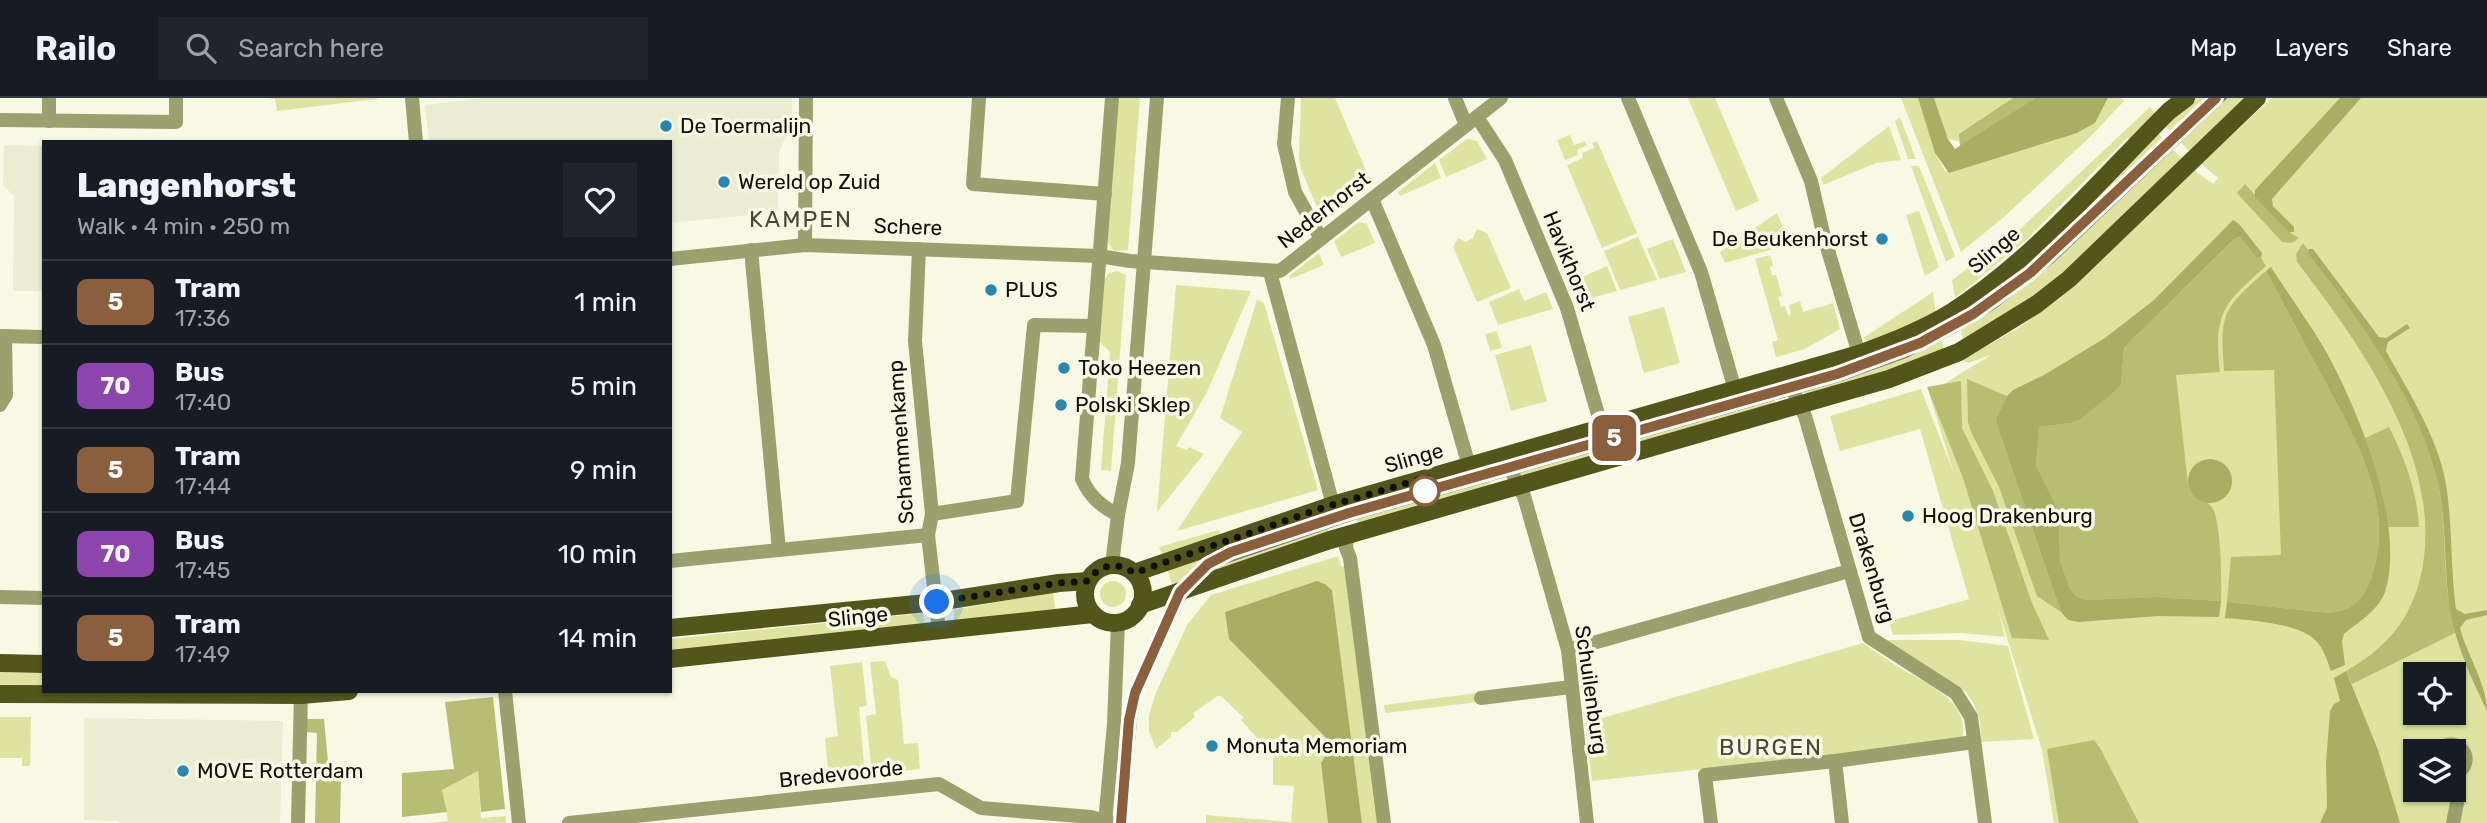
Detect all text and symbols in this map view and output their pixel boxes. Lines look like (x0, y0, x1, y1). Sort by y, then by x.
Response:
search box (158, 17, 648, 80)
text: Railo (35, 29, 116, 68)
icon: search (182, 29, 220, 67)
text: Search here (238, 33, 384, 64)
text: Map (2190, 34, 2237, 62)
text: Layers (2275, 34, 2349, 62)
text: Share (2387, 34, 2452, 62)
place label: De Toermalijn (680, 113, 811, 138)
marker: De Toermalijn (658, 118, 674, 134)
button: heart (563, 163, 637, 237)
text: Langenhorst (77, 166, 296, 205)
street label: Nederhorst (1273, 166, 1375, 253)
place label: Wereld op Zuid (738, 169, 881, 194)
marker: Wereld op Zuid (716, 174, 732, 190)
district label: KAMPEN (749, 205, 853, 233)
street label: Havikhorst (1538, 207, 1601, 314)
text: Walk · 4 min · 250 m (77, 212, 290, 240)
street label: Schere (873, 213, 943, 240)
street label: Slinge (1963, 221, 2025, 279)
place label: De Beukenhorst (1712, 226, 1868, 251)
marker: De Beukenhorst (1874, 231, 1890, 247)
text: Tram (175, 273, 241, 304)
place label: PLUS (1005, 277, 1058, 302)
marker: PLUS (983, 282, 999, 298)
text: 1 min (574, 287, 637, 318)
text: 5 (108, 288, 123, 316)
text: 17:36 (175, 304, 230, 332)
place label: Toko Heezen (1078, 355, 1201, 380)
text: Bus (175, 357, 224, 388)
street label: Schammenkamp (882, 359, 919, 525)
marker: Toko Heezen (1056, 360, 1072, 376)
text: 5 min (570, 371, 637, 402)
text: 70 (100, 372, 131, 400)
text: 17:40 (175, 388, 231, 416)
place label: Polski Sklep (1075, 392, 1191, 417)
marker: Polski Sklep (1053, 397, 1069, 413)
line badge: 5 (1591, 415, 1637, 461)
text: 5 (1606, 424, 1622, 452)
street label: Slinge (1381, 437, 1446, 478)
text: Tram (175, 441, 241, 472)
text: 9 min (570, 455, 637, 486)
text: 5 (108, 456, 123, 484)
text: 17:44 (175, 472, 231, 500)
unlabelled marker (1410, 476, 1440, 506)
place label: Hoog Drakenburg (1922, 503, 2093, 528)
marker: Hoog Drakenburg (1900, 508, 1916, 524)
street label: Drakenburg (1844, 510, 1901, 626)
text: Bus (175, 525, 224, 556)
text: 10 min (558, 539, 637, 570)
text: 70 (100, 540, 131, 568)
text: 17:45 (175, 556, 230, 584)
your location (919, 584, 954, 619)
street label: Slinge (827, 601, 889, 632)
text: Tram (175, 609, 241, 640)
text: 14 min (558, 623, 637, 654)
text: 5 (108, 624, 123, 652)
street label: Schuilenburg (1570, 624, 1613, 756)
text: 17:49 (175, 640, 230, 668)
map controls (2403, 662, 2466, 802)
button: locate (2403, 662, 2466, 725)
place label: Monuta Memoriam (1226, 733, 1408, 758)
district label: BURGEN (1719, 733, 1823, 761)
marker: Monuta Memoriam (1204, 738, 1220, 754)
button: layers (2403, 739, 2466, 802)
street label: Bredevoorde (778, 755, 904, 792)
place label: MOVE Rotterdam (197, 758, 363, 783)
marker: MOVE Rotterdam (175, 763, 191, 779)

